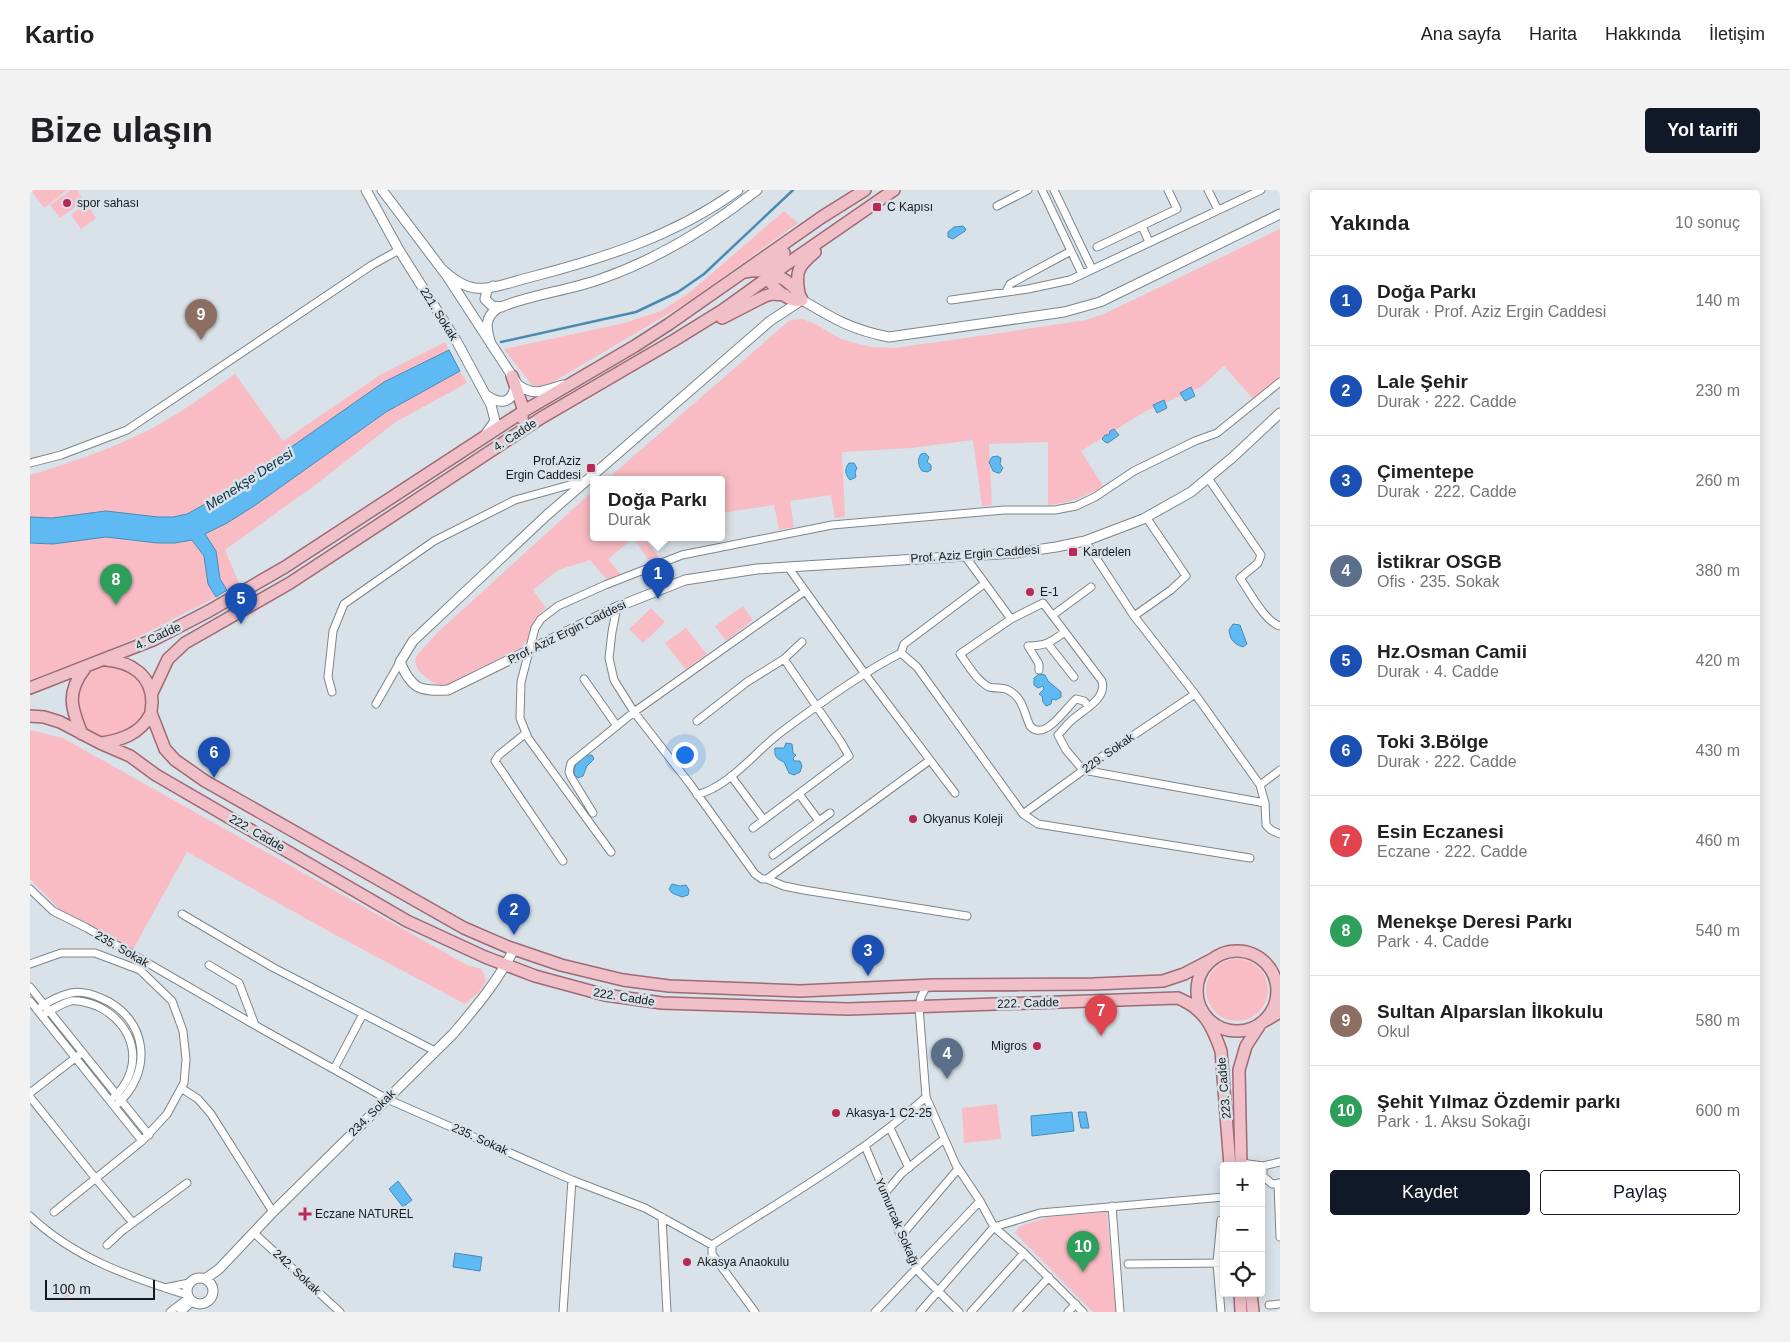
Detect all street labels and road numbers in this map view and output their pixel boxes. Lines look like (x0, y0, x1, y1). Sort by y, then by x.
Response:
street label: 221. Sokak (417, 285, 461, 344)
street label: 4. Cadde (491, 416, 540, 454)
street label: Prof. Aziz Ergin Caddesi (910, 543, 1040, 565)
street label: Prof. Aziz Ergin Caddesi (506, 597, 628, 667)
street label: 4. Cadde (133, 619, 183, 653)
street label: 229. Sokak (1079, 729, 1137, 776)
street label: 222. Cadde (227, 811, 288, 855)
street label: 235. Sokak (92, 928, 152, 971)
street label: 222. Cadde (592, 985, 656, 1009)
street label: 222. Cadde (997, 995, 1060, 1011)
street label: 223. Cadde (1214, 1056, 1234, 1120)
street label: 234. Sokak (346, 1086, 399, 1139)
street label: 235. Sokak (450, 1120, 511, 1158)
street label: Yumurcak Sokağı (872, 1176, 922, 1268)
street label: 242. Sokak (270, 1246, 324, 1298)

